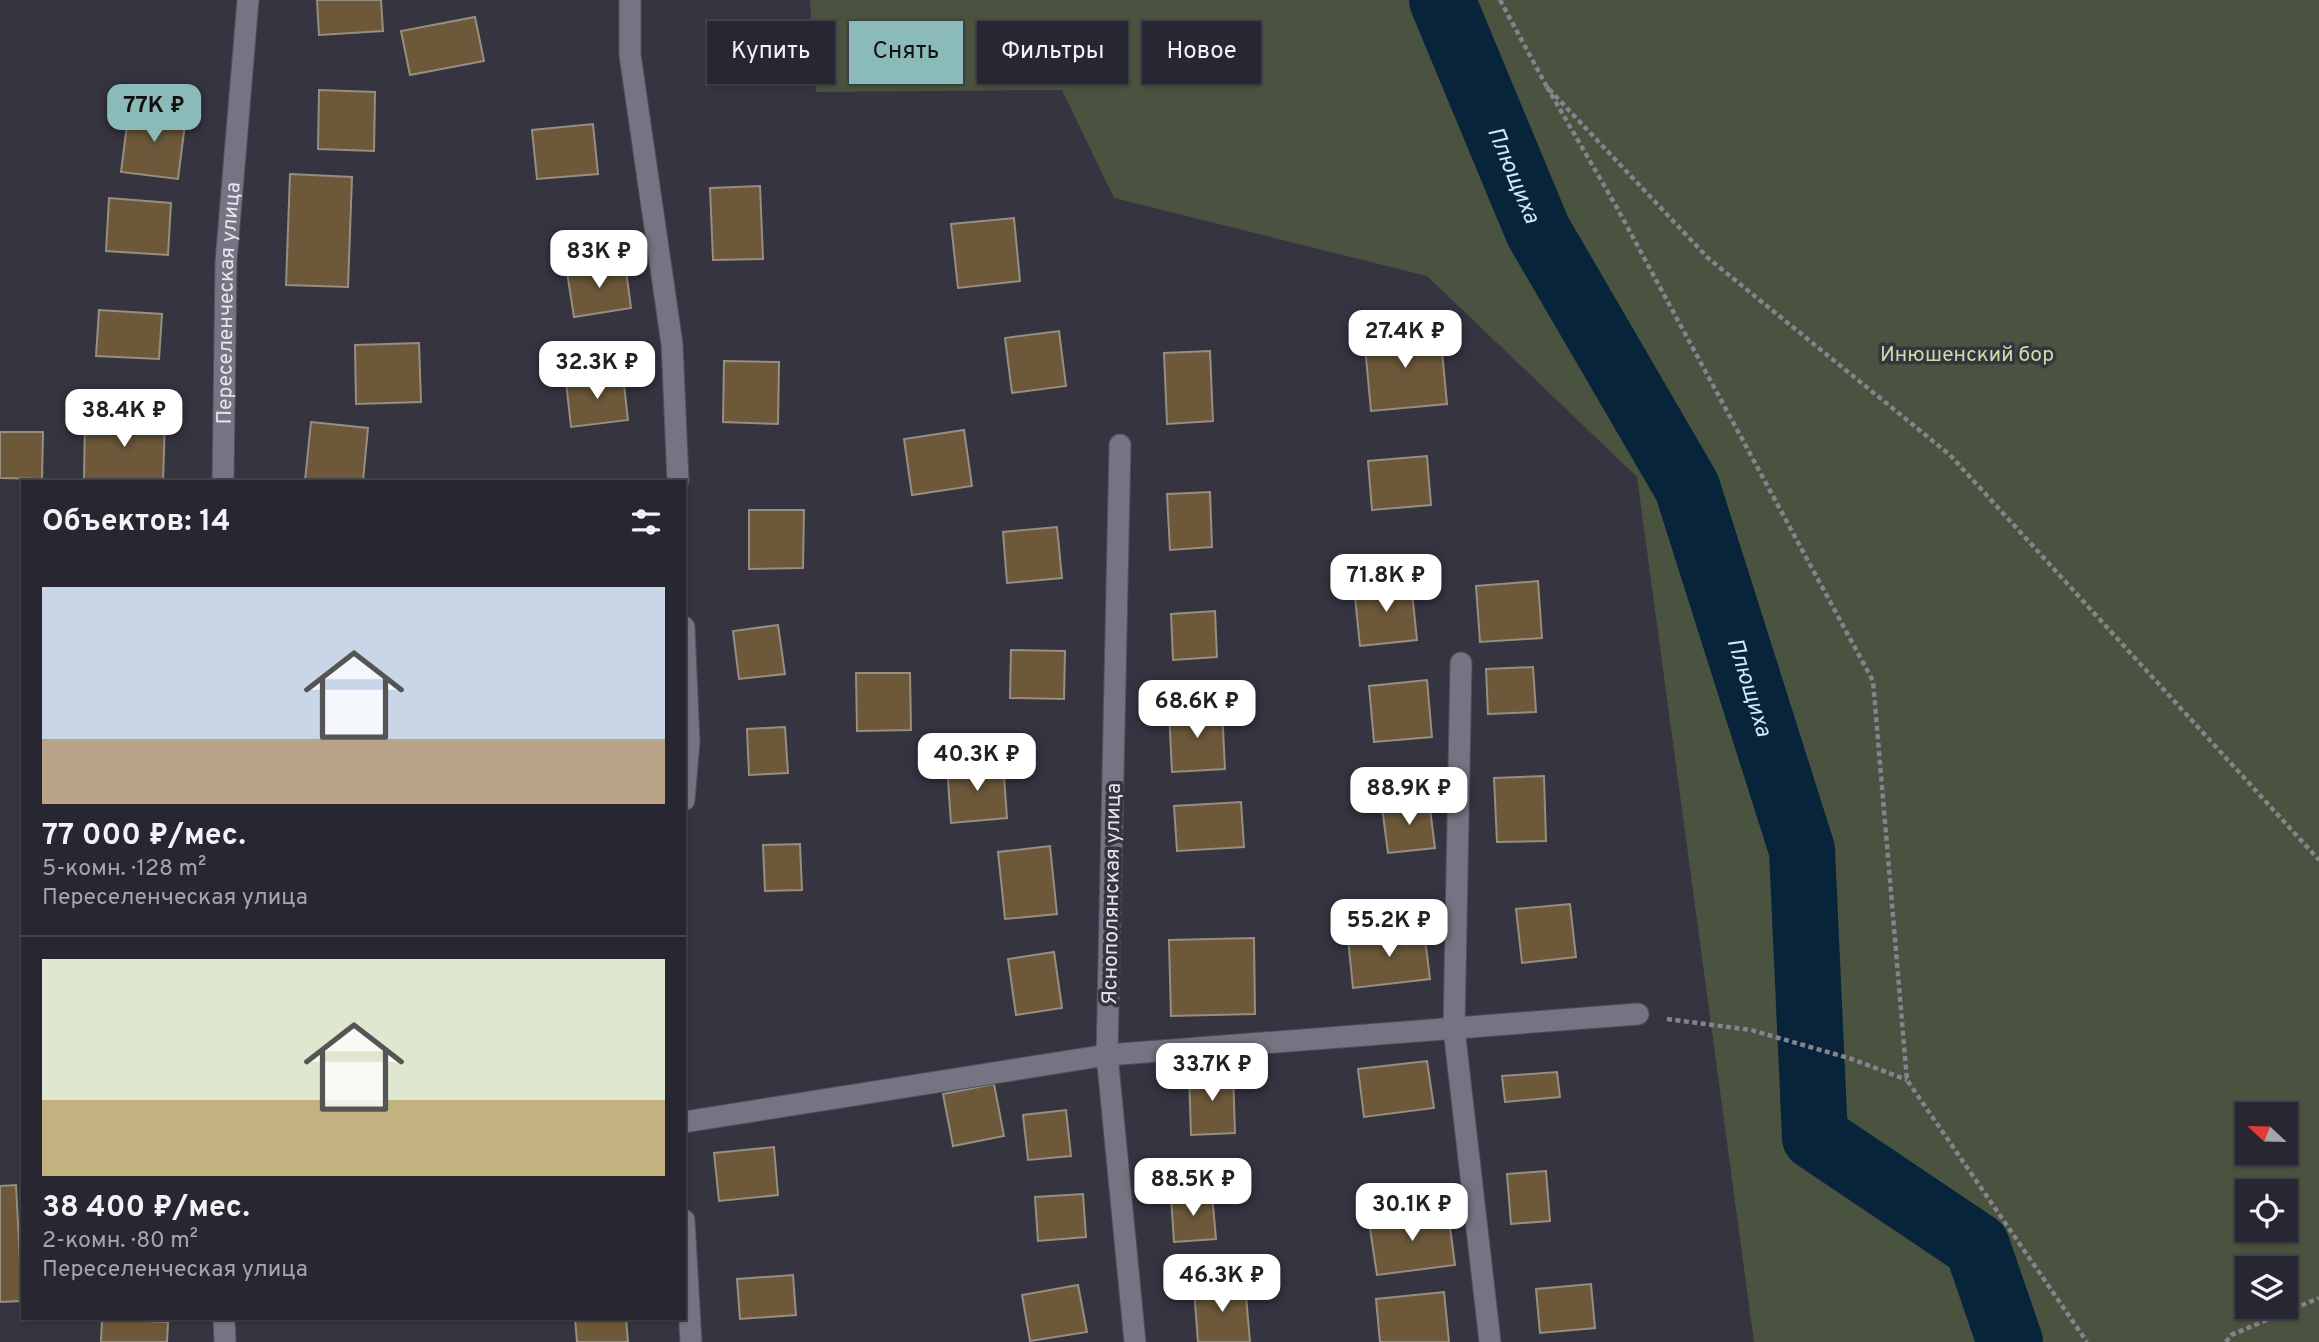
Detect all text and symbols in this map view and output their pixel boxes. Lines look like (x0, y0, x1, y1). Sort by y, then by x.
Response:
chip: Купить (707, 21, 835, 84)
chip: Снять (849, 21, 963, 84)
chip: Фильтры (977, 21, 1128, 84)
chip: Новое (1142, 21, 1261, 84)
pin: 77K ₽ (105, 85, 203, 144)
text: 77K ₽ (123, 92, 185, 121)
water label: Плющиха (1479, 123, 1545, 228)
street label: Переселенческая улица (212, 181, 248, 425)
pin: 83K ₽ (550, 230, 648, 290)
text: 83K ₽ (566, 238, 632, 267)
pin: 27.4K ₽ (1340, 310, 1470, 370)
text: 27.4K ₽ (1365, 318, 1445, 347)
pin: 32.3K ₽ (532, 342, 662, 401)
park label: Инюшенский бор (1880, 342, 2054, 369)
text: 32.3K ₽ (555, 349, 639, 378)
pin: 38.4K ₽ (59, 390, 189, 449)
text: 38.4K ₽ (81, 397, 167, 426)
icon: filters (627, 503, 665, 541)
text: Объектов: 14 (42, 504, 230, 541)
pin: 71.8K ₽ (1321, 554, 1451, 614)
text: 71.8K ₽ (1346, 562, 1426, 591)
icon: home (291, 632, 417, 758)
water label: Плющиха (1719, 635, 1777, 741)
pin: 68.6K ₽ (1132, 680, 1262, 740)
text: 68.6K ₽ (1155, 688, 1239, 717)
pin: 40.3K ₽ (912, 734, 1042, 793)
text: 40.3K ₽ (934, 741, 1020, 770)
pin: 88.9K ₽ (1344, 768, 1474, 827)
text: 88.9K ₽ (1366, 775, 1452, 804)
street label: Яснополянская улица (1097, 783, 1128, 1005)
text: 77 000 ₽/мес. (42, 818, 246, 855)
text: 5-комн. · 128 m² (42, 855, 206, 884)
text: Переселенческая улица (42, 884, 308, 913)
pin: 55.2K ₽ (1324, 900, 1454, 959)
text: 55.2K ₽ (1347, 907, 1431, 936)
icon: home (291, 1004, 417, 1130)
pin: 33.7K ₽ (1147, 1044, 1277, 1103)
text: 33.7K ₽ (1172, 1051, 1252, 1080)
north arrow (2235, 1102, 2298, 1166)
map controls (2235, 1102, 2298, 1319)
pin: 88.5K ₽ (1128, 1158, 1258, 1218)
text: 88.5K ₽ (1150, 1166, 1236, 1195)
button: locate (2235, 1179, 2298, 1242)
pin: 30.1K ₽ (1347, 1184, 1477, 1243)
text: 38 400 ₽/мес. (42, 1190, 250, 1227)
text: 30.1K ₽ (1372, 1191, 1452, 1220)
text: 2-комн. · 80 m² (42, 1227, 198, 1256)
pin: 46.3K ₽ (1157, 1254, 1287, 1314)
text: Переселенческая улица (42, 1256, 308, 1285)
button: layers (2235, 1256, 2298, 1319)
text: 46.3K ₽ (1179, 1262, 1265, 1291)

